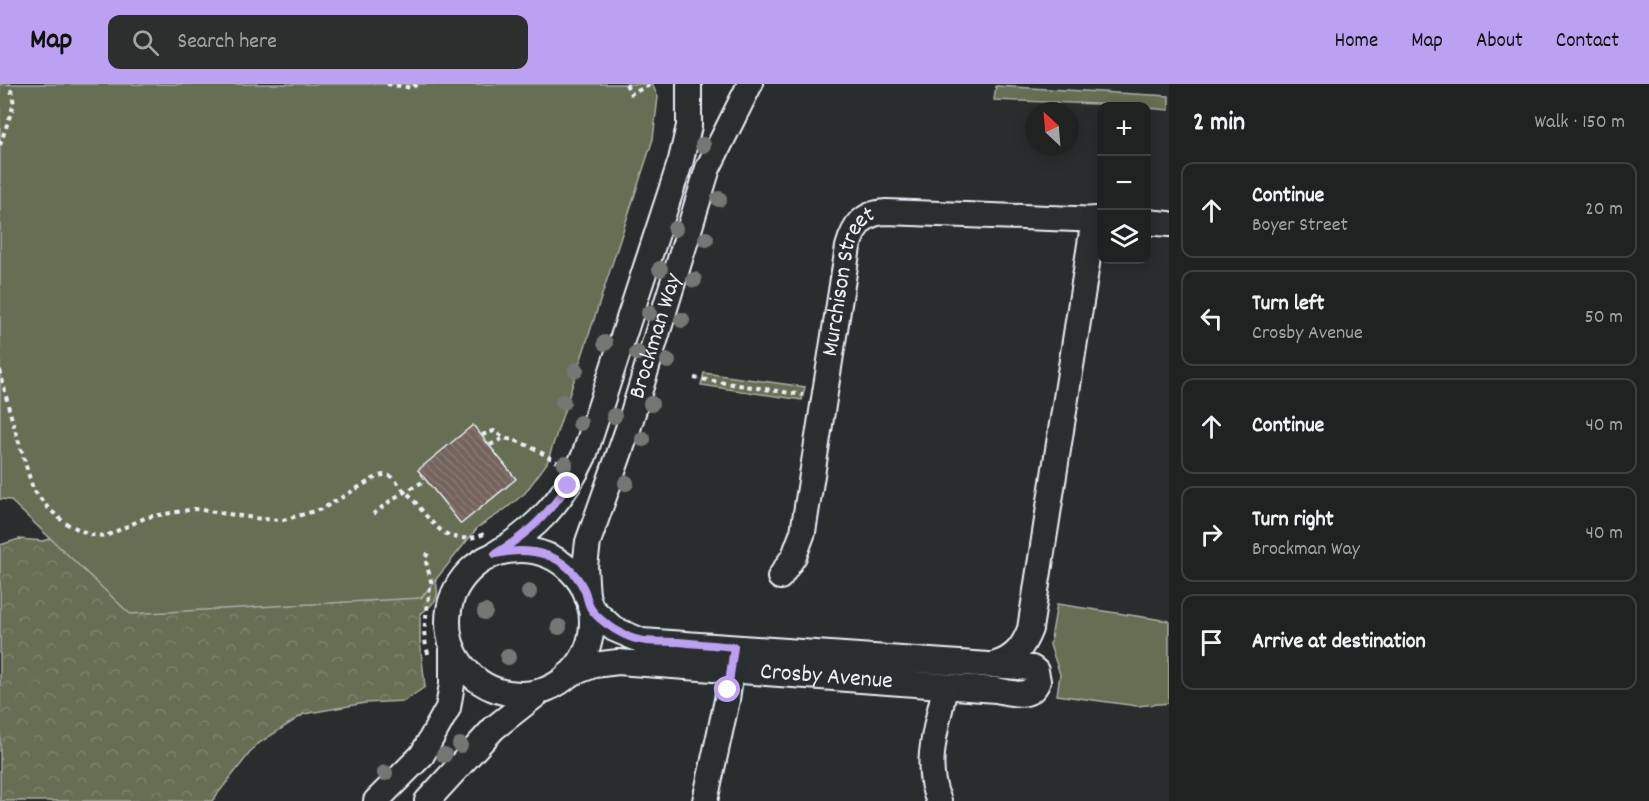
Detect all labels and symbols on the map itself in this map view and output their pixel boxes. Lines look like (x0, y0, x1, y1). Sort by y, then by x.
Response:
north arrow (1025, 102, 1079, 156)
street label: Murchison Street (814, 198, 881, 359)
street label: Brockman Way (621, 268, 692, 403)
route end (554, 472, 580, 498)
street label: Crosby Avenue (759, 656, 894, 699)
route start (714, 676, 740, 702)

